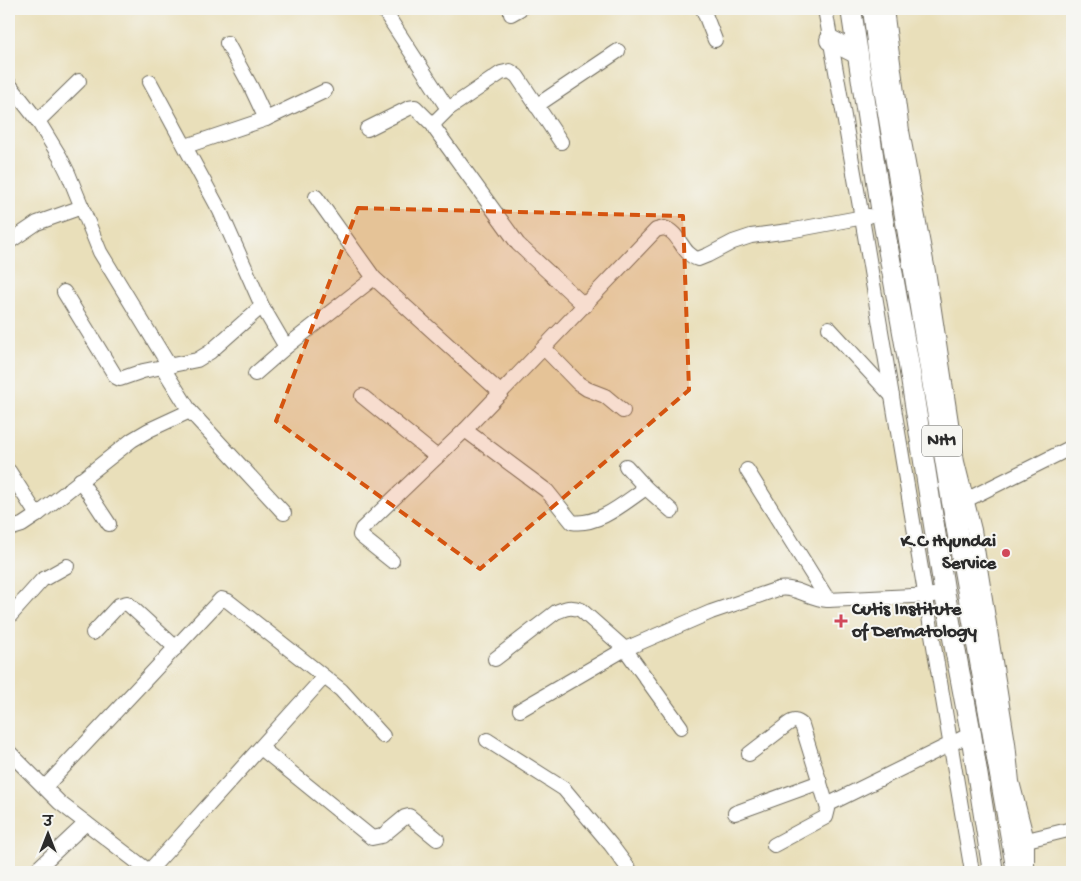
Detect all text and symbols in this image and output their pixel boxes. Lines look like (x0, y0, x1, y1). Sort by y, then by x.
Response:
road number: NH1 (922, 426, 962, 456)
place label: K.C Hyundai Service (900, 531, 997, 576)
marker: K.C Hyundai Service (1000, 547, 1012, 559)
place label: Cutis Institute of Dermatology (851, 599, 978, 644)
marker: Cutis Institute of Dermatology (834, 614, 848, 628)
north arrow (22, 808, 72, 858)
text: उ (41, 815, 54, 832)

